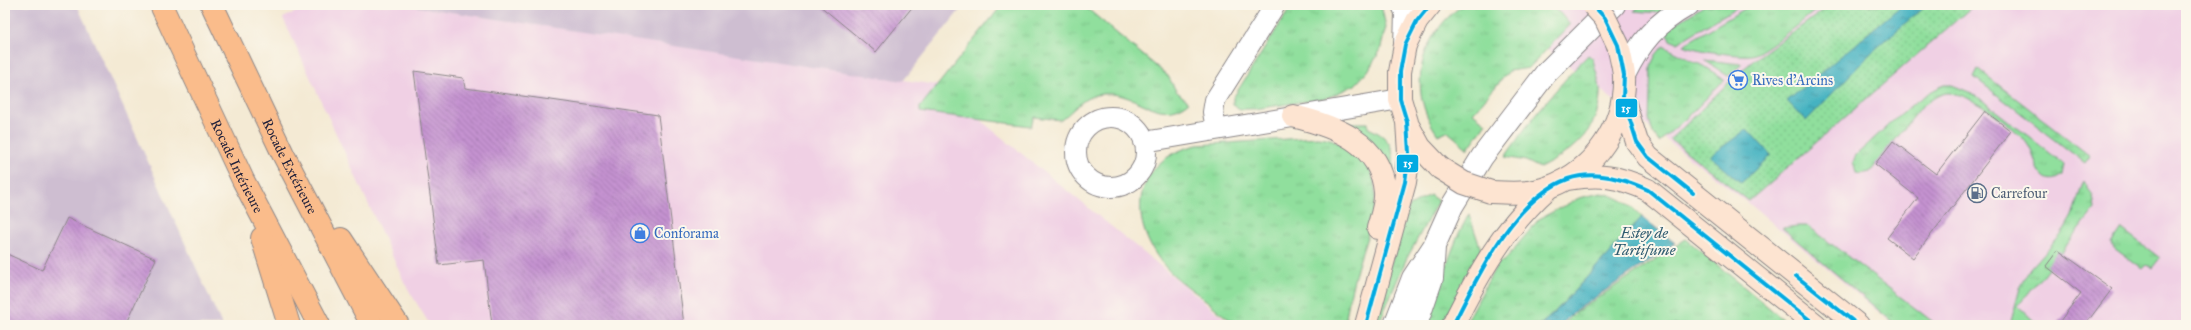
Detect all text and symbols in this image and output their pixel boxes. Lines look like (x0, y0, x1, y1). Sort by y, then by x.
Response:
supermarket icon: Rives d'Arcins (1727, 69, 1749, 91)
place label: Rives d'Arcins (1752, 72, 1833, 89)
line badge: 15 (1615, 98, 1638, 118)
text: 15 (1621, 102, 1632, 115)
street label: Rocade Intérieure (207, 116, 267, 216)
street label: Rocade Extérieure (258, 116, 321, 217)
line badge: 15 (1396, 154, 1419, 173)
text: 15 (1403, 157, 1414, 170)
fuel station icon: Carrefour (1966, 182, 1988, 204)
place label: Carrefour (1991, 185, 2048, 202)
shop icon: Conforama (629, 222, 651, 244)
water label: Estey de Tartifume (1613, 224, 1676, 259)
place label: Conforama (654, 225, 719, 242)

